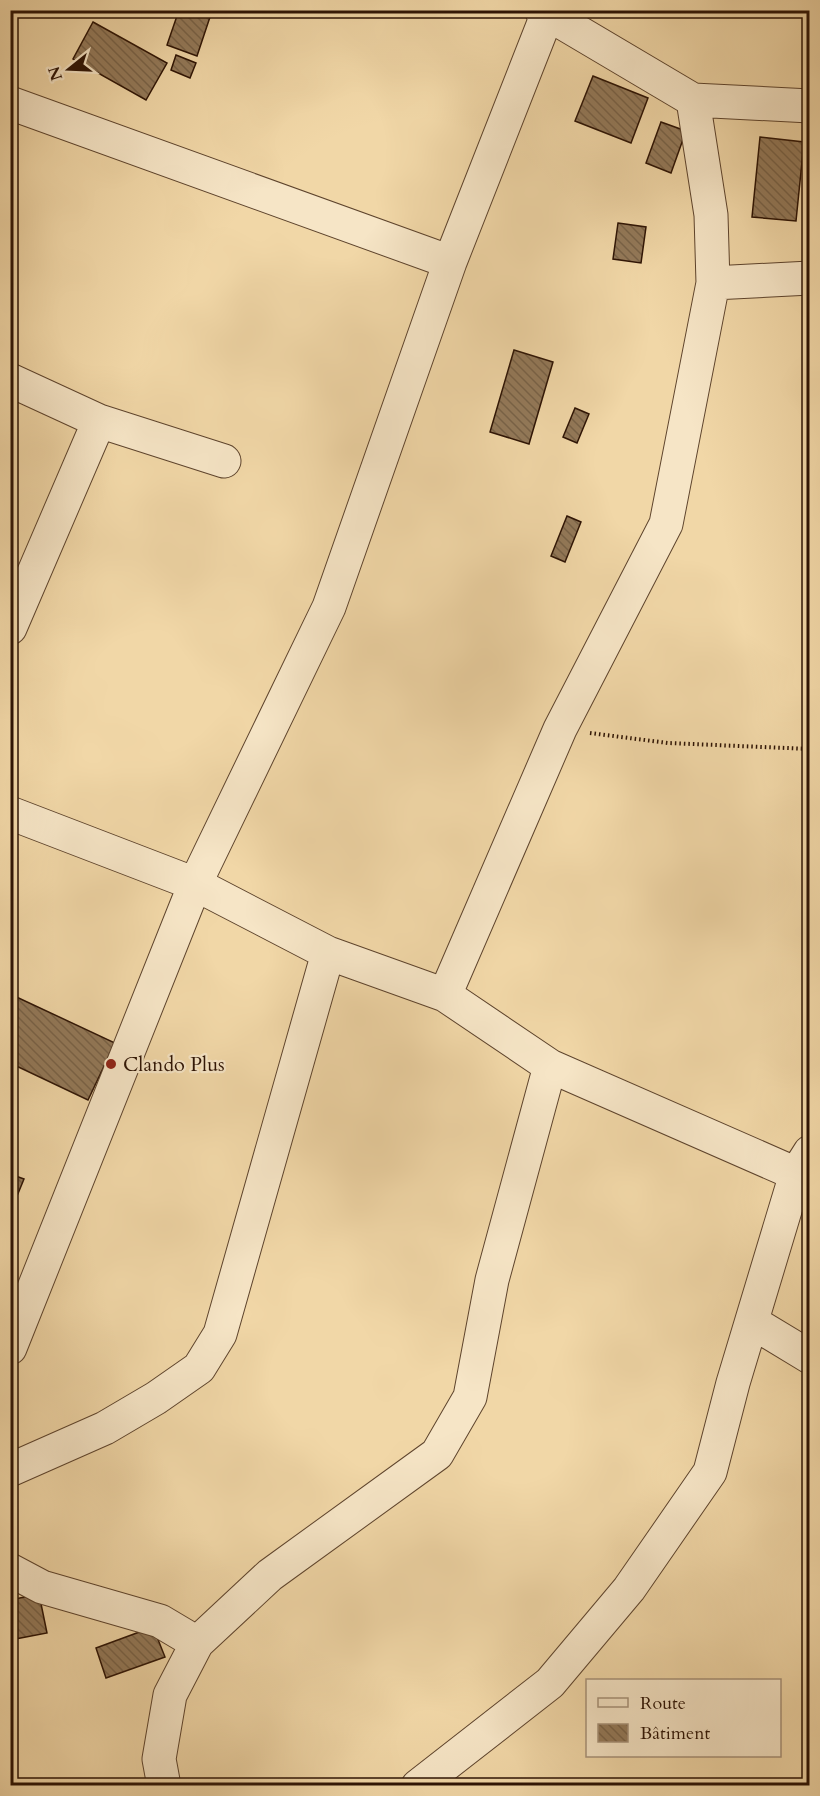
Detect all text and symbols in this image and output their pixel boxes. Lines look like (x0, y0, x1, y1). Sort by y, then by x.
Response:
north arrow (39, 39, 99, 99)
text: N (43, 63, 68, 83)
place label: Clando Plus (123, 1051, 225, 1078)
marker: Clando Plus (104, 1057, 118, 1071)
legend (586, 1679, 781, 1757)
text: Route (640, 1691, 686, 1716)
text: Bâtiment (640, 1721, 710, 1746)

